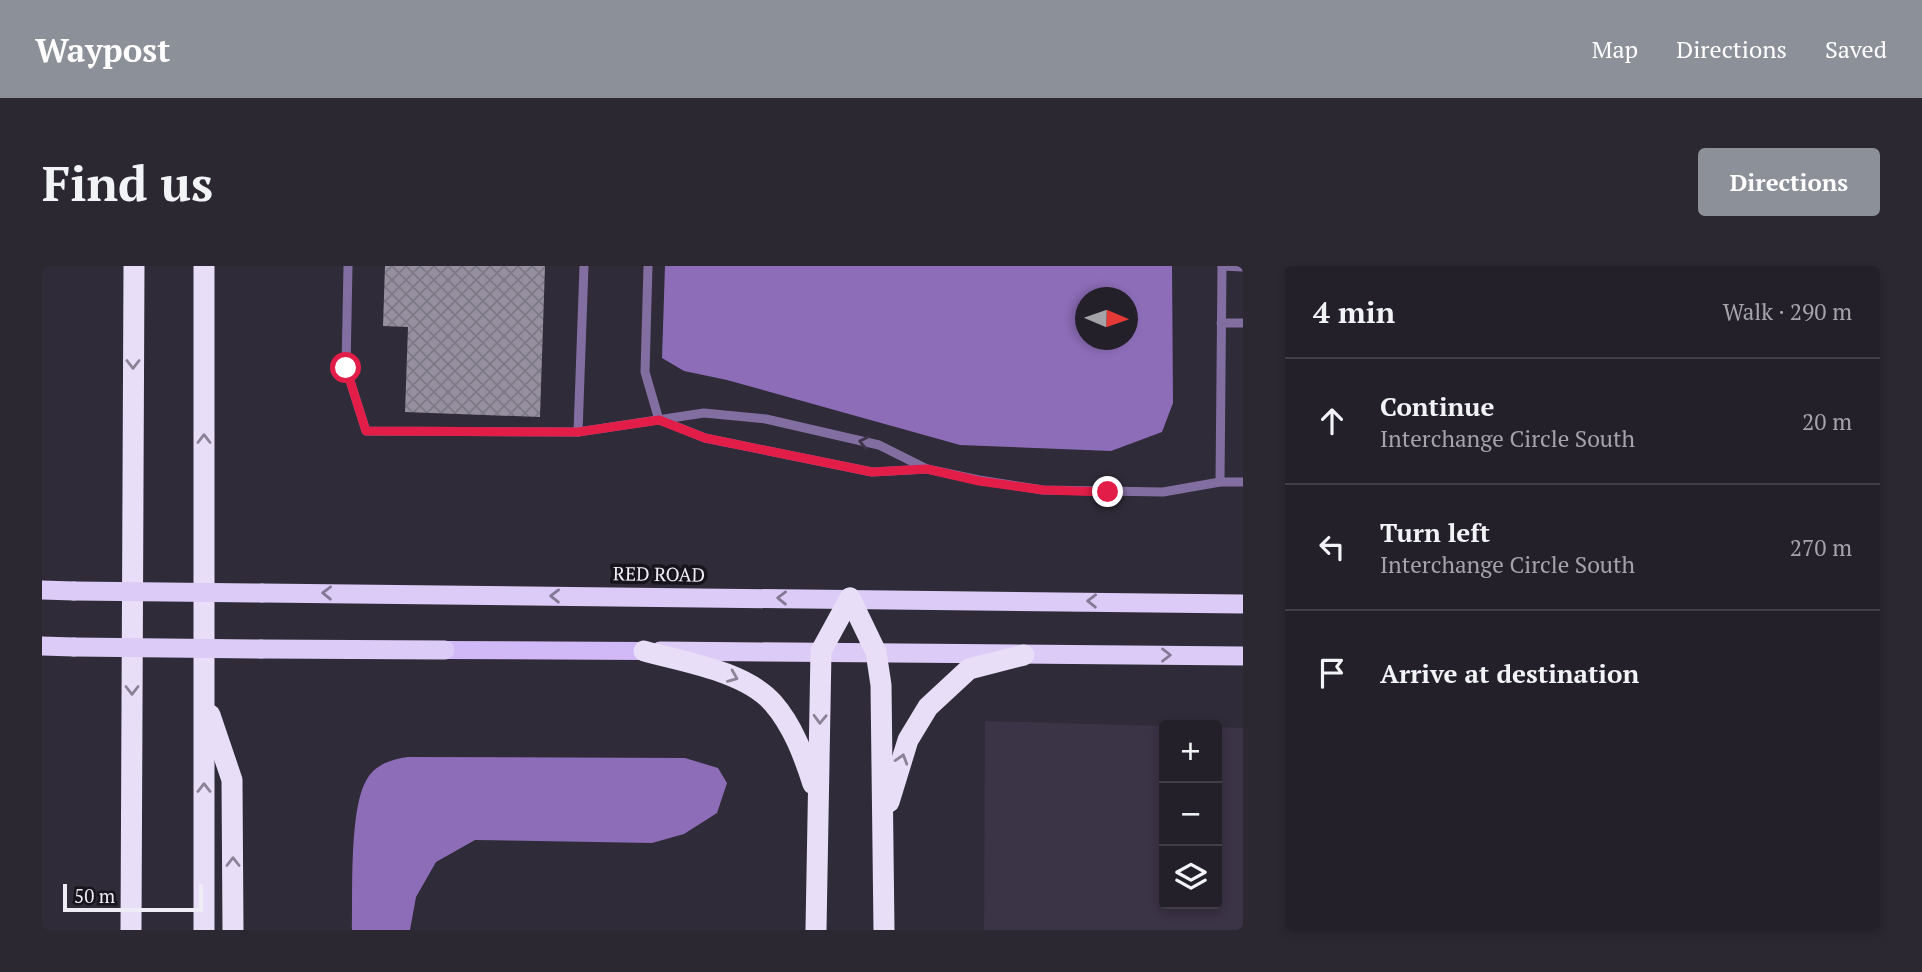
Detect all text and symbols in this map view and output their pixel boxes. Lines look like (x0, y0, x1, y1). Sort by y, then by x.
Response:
text: Waypost (35, 28, 170, 71)
text: Map (1592, 33, 1638, 65)
text: Directions (1676, 33, 1787, 65)
text: Saved (1825, 33, 1887, 65)
button: Directions (1698, 148, 1880, 216)
text: Find us (42, 150, 213, 215)
north arrow (1075, 287, 1138, 350)
text: 4 min (1313, 292, 1395, 332)
text: Walk · 290 m (1723, 296, 1852, 327)
route start (330, 352, 361, 383)
one-way arrow (125, 360, 141, 370)
text: Continue (1380, 389, 1494, 423)
icon: ahead (1313, 402, 1351, 440)
text: 20 m (1802, 406, 1852, 437)
text: Interchange Circle South (1380, 423, 1635, 454)
one-way arrow (196, 433, 212, 444)
one-way arrow (859, 435, 871, 450)
route end (1092, 476, 1123, 507)
text: Turn left (1380, 515, 1490, 549)
icon: left (1313, 528, 1351, 566)
text: 270 m (1790, 532, 1852, 563)
text: Interchange Circle South (1380, 549, 1635, 580)
street label: RED ROAD (613, 560, 705, 587)
one-way arrow (321, 585, 332, 601)
one-way arrow (549, 588, 560, 603)
one-way arrow (776, 590, 787, 606)
one-way arrow (1086, 593, 1096, 609)
one-way arrow (1161, 647, 1171, 663)
icon: arrive (1313, 654, 1351, 692)
text: Arrive at destination (1380, 656, 1639, 690)
one-way arrow (726, 669, 738, 683)
one-way arrow (124, 685, 140, 696)
one-way arrow (812, 714, 827, 725)
map controls (1159, 720, 1222, 909)
button: + (1159, 720, 1222, 783)
one-way arrow (894, 753, 909, 765)
one-way arrow (196, 783, 212, 793)
button: − (1159, 783, 1222, 846)
button: layers (1159, 846, 1222, 909)
one-way arrow (225, 856, 241, 867)
scale bar (63, 881, 203, 913)
text: 50 m (74, 883, 115, 908)

